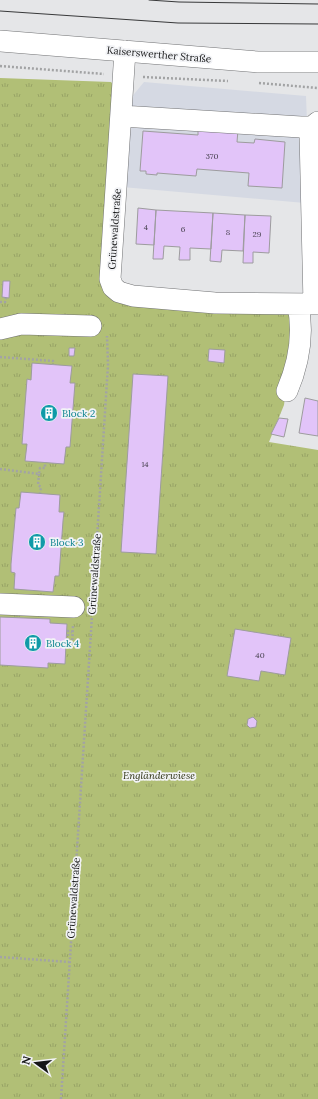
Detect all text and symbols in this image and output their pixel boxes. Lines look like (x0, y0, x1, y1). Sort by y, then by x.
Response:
street label: Kaiserswerther Straße (106, 43, 212, 66)
house number: 370 (206, 151, 218, 161)
street label: Grünewaldstraße (105, 187, 124, 270)
house number: 4 (144, 222, 149, 232)
house number: 6 (181, 224, 186, 234)
house number: 8 (226, 227, 231, 237)
house number: 29 (253, 229, 262, 239)
building icon: Block 2 (39, 403, 59, 423)
place label: Block 2 (62, 407, 95, 420)
house number: 14 (141, 459, 149, 469)
building icon: Block 3 (27, 532, 47, 552)
street label: Grünewaldstraße (85, 532, 104, 615)
place label: Block 3 (50, 536, 84, 549)
building icon: Block 4 (23, 633, 43, 653)
place label: Block 4 (46, 637, 80, 650)
house number: 40 (255, 650, 265, 660)
park label: Engländerwiese (123, 769, 195, 782)
street label: Grünewaldstraße (64, 856, 83, 939)
north arrow (16, 1043, 56, 1083)
text: N (18, 1054, 34, 1066)

